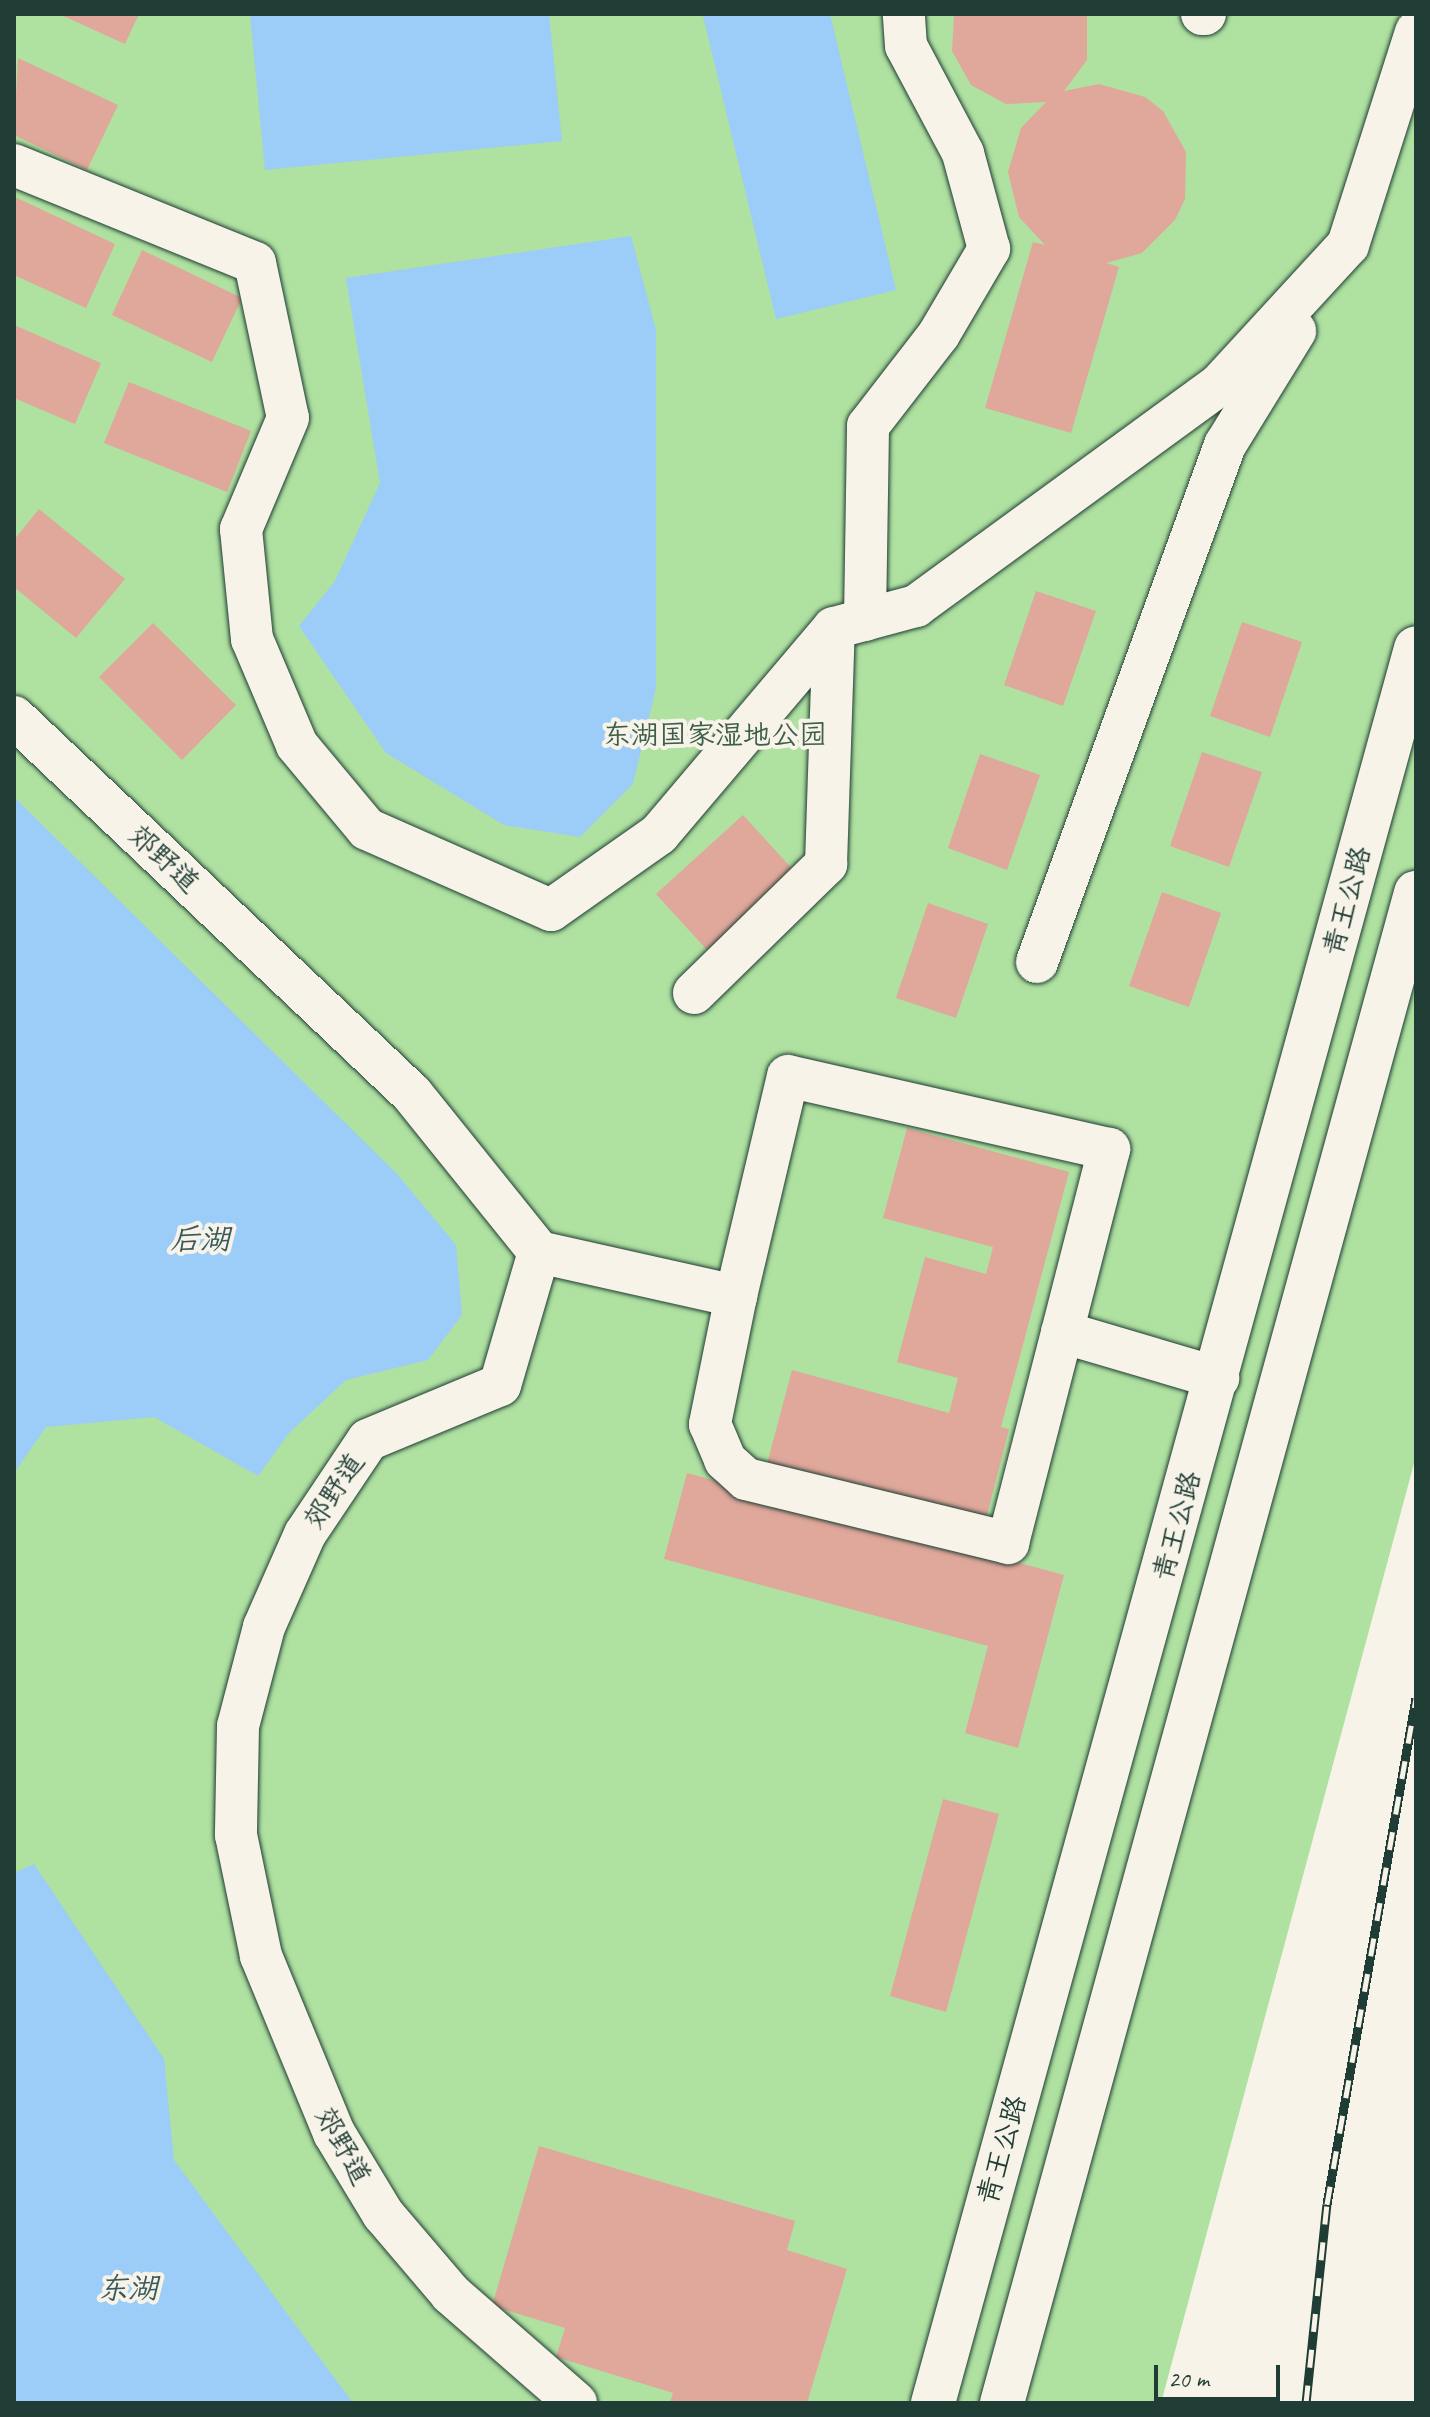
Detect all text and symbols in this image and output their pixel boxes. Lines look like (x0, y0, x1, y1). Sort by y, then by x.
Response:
park label: 东湖国家湿地公园 (603, 718, 827, 752)
street label: 郊野道 (122, 818, 206, 900)
street label: 青王公路 (1316, 843, 1378, 959)
water label: 后湖 (170, 1221, 230, 1257)
street label: 郊野道 (297, 1447, 371, 1535)
street label: 青王公路 (1146, 1468, 1208, 1584)
street label: 青王公路 (970, 2092, 1034, 2208)
street label: 郊野道 (308, 2101, 378, 2191)
water label: 东湖 (98, 2270, 158, 2306)
scale bar (1158, 2349, 1284, 2399)
text: 20 m (1168, 2364, 1209, 2394)

